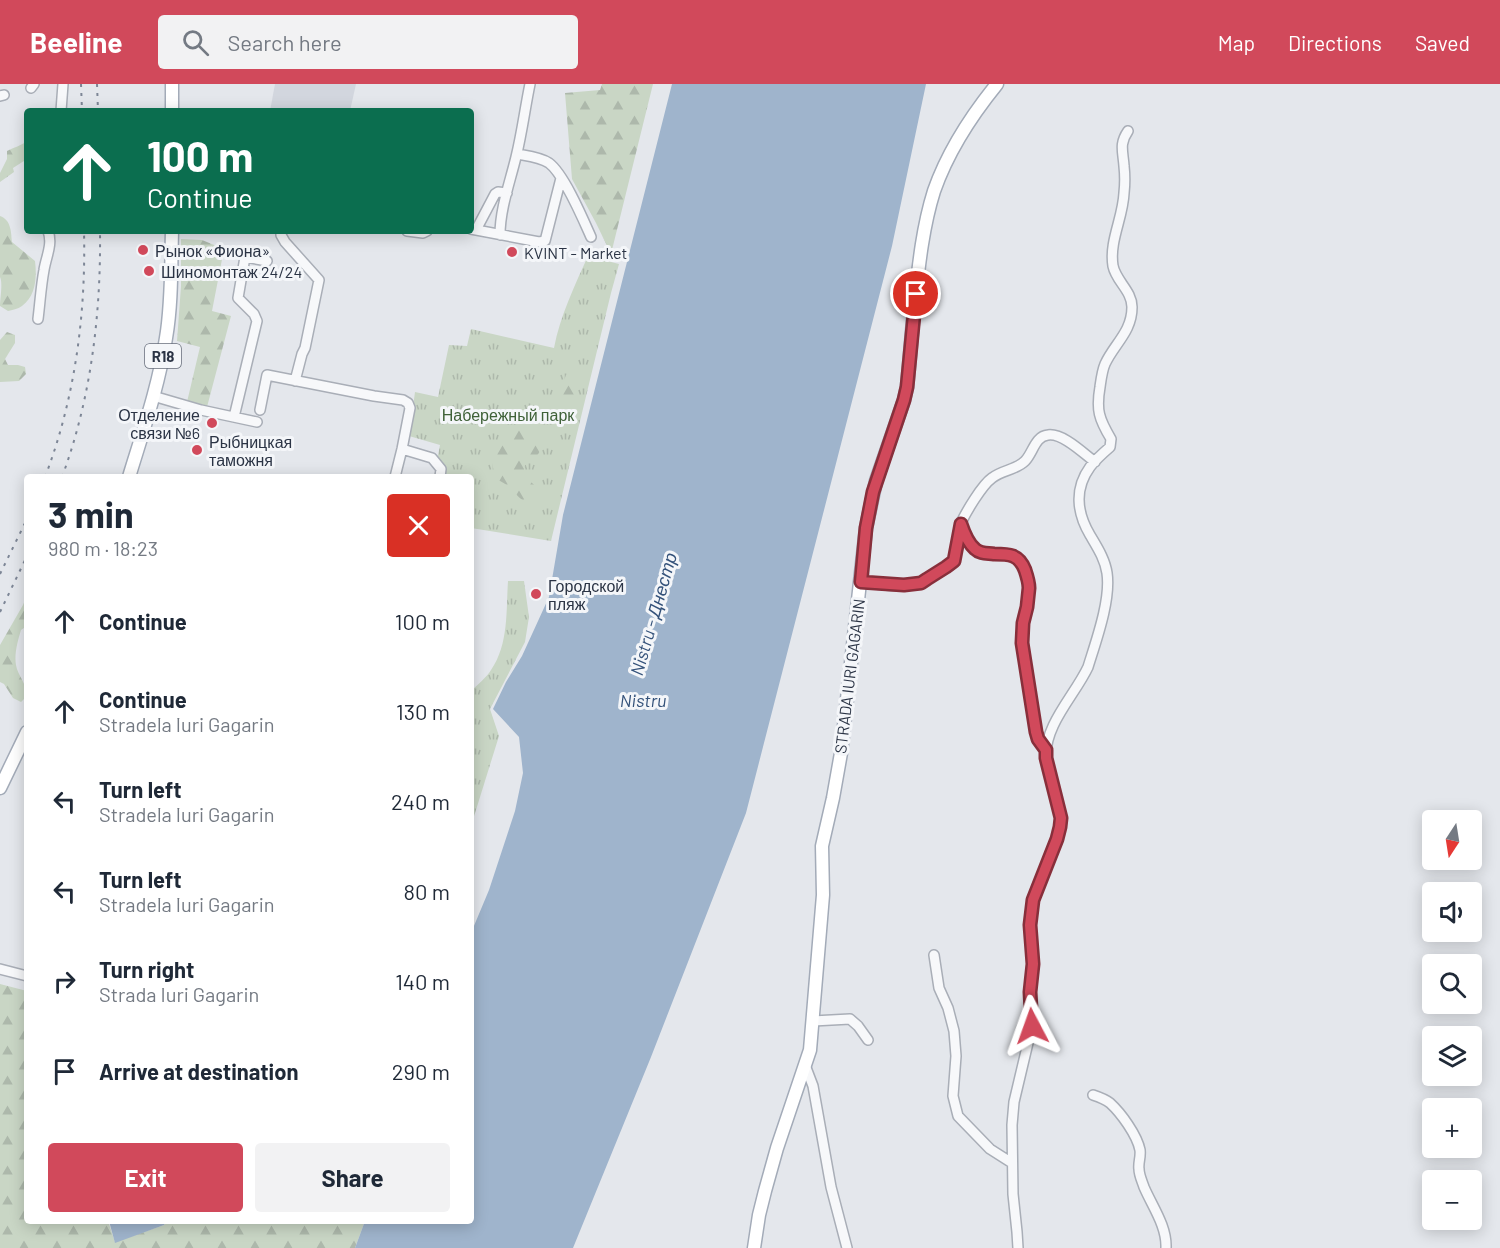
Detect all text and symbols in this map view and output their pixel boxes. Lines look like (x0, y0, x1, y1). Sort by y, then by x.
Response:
search box (158, 15, 578, 69)
text: Beeline (30, 25, 122, 59)
icon: search (179, 26, 212, 59)
text: Search here (227, 29, 342, 55)
text: Map (1218, 30, 1255, 55)
text: Directions (1288, 30, 1382, 55)
text: Saved (1415, 30, 1470, 55)
text: 100 m (147, 130, 253, 180)
icon: ahead (48, 132, 126, 210)
text: Continue (147, 181, 253, 213)
place label: Рынок «Фиона» (155, 241, 270, 260)
marker: Рынок «Фиона» (136, 243, 150, 257)
place label: KVINT - Market (524, 243, 627, 262)
marker: KVINT - Market (505, 245, 519, 259)
place label: Шиномонтаж 24/24 (161, 262, 302, 281)
marker: Шиномонтаж 24/24 (142, 264, 156, 278)
pin (890, 268, 941, 319)
icon: arrive (899, 277, 932, 310)
road number: R18 (145, 344, 181, 368)
place label: Отделение связи №6 (118, 405, 200, 442)
park label: Набережный парк (442, 405, 575, 424)
marker: Отделение связи №6 (205, 416, 219, 430)
place label: Рыбницкая таможня (209, 432, 292, 469)
marker: Рыбницкая таможня (190, 443, 204, 457)
text: 3 min (48, 492, 134, 535)
button: close (387, 494, 450, 557)
text: 980 m · 18:23 (48, 536, 158, 560)
water label: Nistru - Днестр (625, 550, 681, 678)
place label: Городской пляж (548, 576, 624, 613)
marker: Городской пляж (529, 587, 543, 601)
street label: STRADA IURI GAGARIN (830, 597, 868, 755)
icon: ahead (48, 605, 81, 638)
text: Continue (99, 608, 187, 634)
text: 100 m (395, 608, 450, 634)
text: Continue (99, 686, 187, 712)
water label: Nistru (620, 689, 666, 711)
icon: ahead (48, 695, 81, 728)
text: 130 m (396, 698, 450, 724)
text: Stradela Iuri Gagarin (99, 712, 275, 736)
text: Turn left (99, 776, 182, 802)
icon: left (48, 785, 81, 818)
text: 240 m (391, 788, 450, 814)
text: Stradela Iuri Gagarin (99, 802, 275, 826)
north arrow (1422, 810, 1482, 870)
map controls (1422, 810, 1482, 1230)
text: Turn left (99, 866, 182, 892)
icon: left (48, 875, 81, 908)
text: 80 m (404, 878, 450, 904)
button: sound (1422, 882, 1482, 942)
text: Stradela Iuri Gagarin (99, 892, 275, 916)
button: search (1422, 954, 1482, 1014)
text: Turn right (99, 956, 194, 982)
icon: right (48, 965, 81, 998)
text: 140 m (395, 968, 450, 994)
text: Strada Iuri Gagarin (99, 982, 259, 1006)
position arrow (1000, 994, 1064, 1058)
button: layers (1422, 1026, 1482, 1086)
icon: arrive (48, 1055, 81, 1088)
text: Arrive at destination (99, 1058, 298, 1084)
text: 290 m (392, 1058, 450, 1084)
button: + (1422, 1098, 1482, 1158)
button: Exit (48, 1143, 243, 1212)
button: Share (255, 1143, 450, 1212)
button: − (1422, 1170, 1482, 1230)

